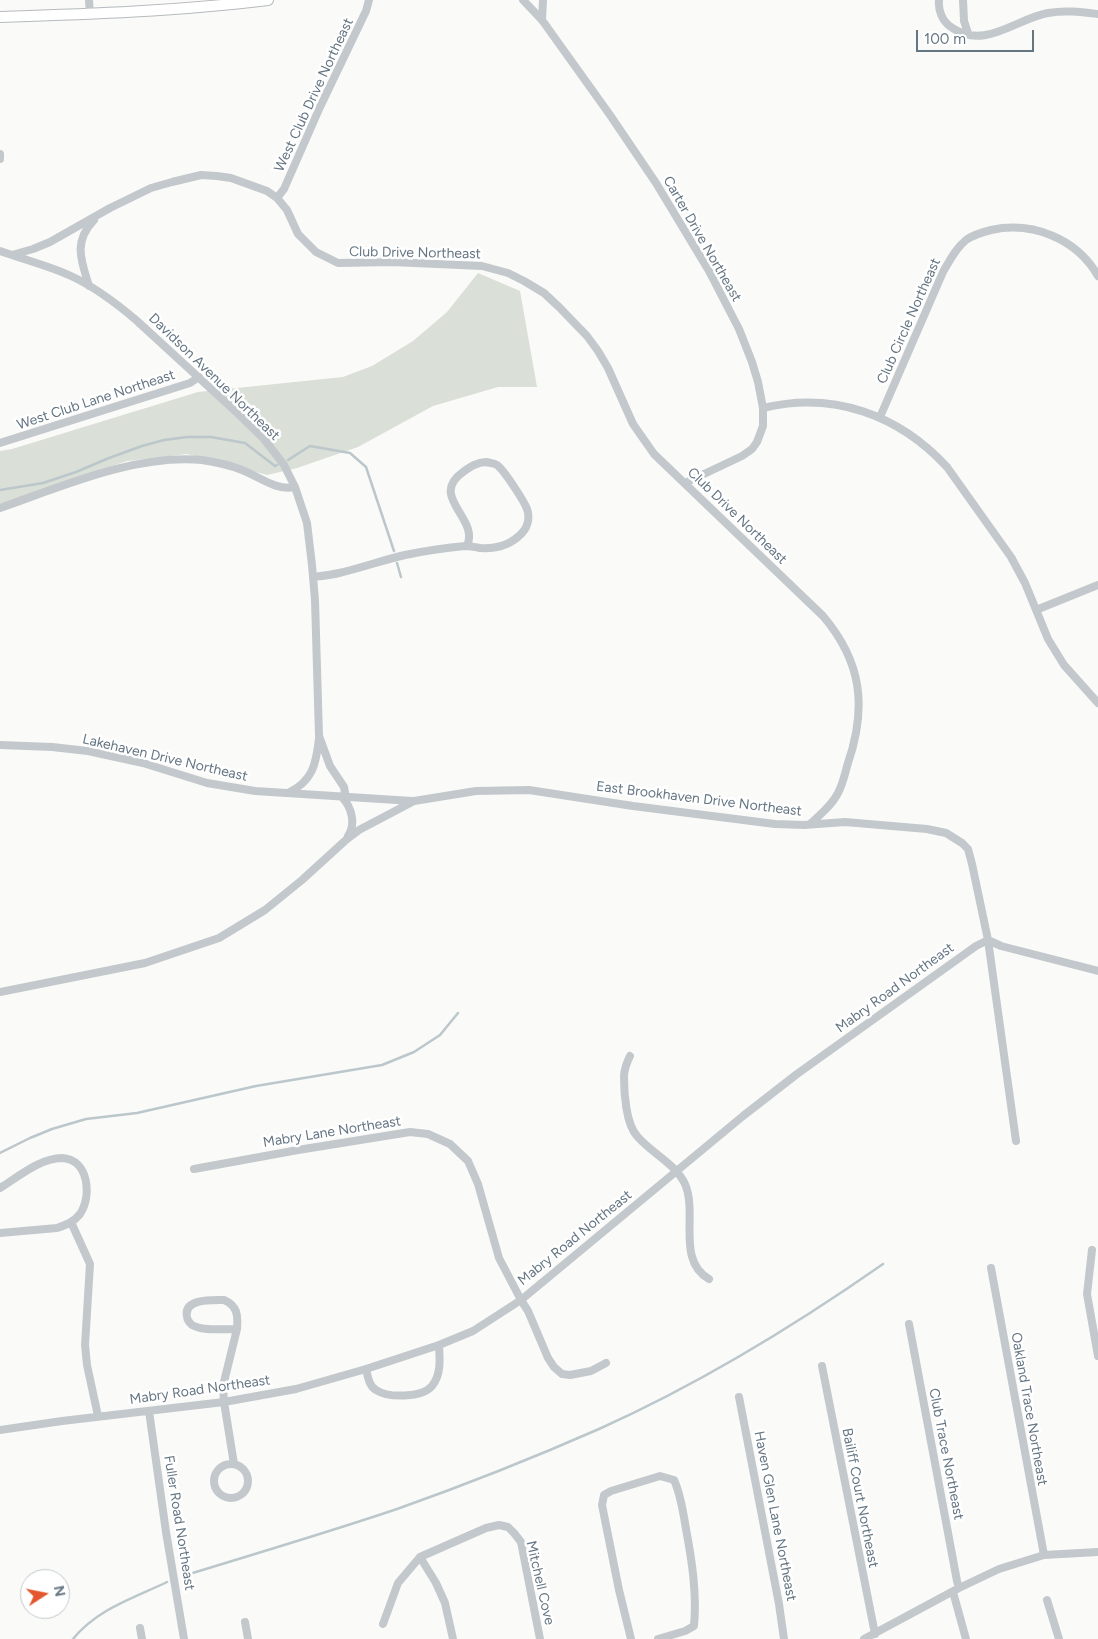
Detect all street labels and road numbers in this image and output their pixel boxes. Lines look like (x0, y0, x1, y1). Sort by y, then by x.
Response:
street label: West Club Drive Northeast (271, 15, 357, 175)
street label: Carter Drive Northeast (659, 173, 745, 305)
street label: Club Drive Northeast (349, 243, 481, 263)
street label: Club Circle Northeast (874, 256, 944, 386)
street label: Davidson Avenue Northeast (145, 310, 283, 444)
street label: West Club Lane Northeast (15, 366, 177, 434)
street label: Club Drive Northeast (684, 464, 790, 568)
street label: Lakehaven Drive Northeast (81, 731, 249, 785)
street label: East Brookhaven Drive Northeast (595, 778, 803, 820)
street label: Mabry Road Northeast (833, 940, 957, 1036)
street label: Mabry Lane Northeast (262, 1113, 402, 1151)
street label: Mabry Road Northeast (515, 1187, 635, 1289)
street label: Oakland Trace Northeast (1007, 1331, 1051, 1487)
street label: Mabry Road Northeast (129, 1372, 271, 1408)
street label: Club Trace Northeast (925, 1387, 967, 1521)
street label: Bailiff Court Northeast (838, 1427, 882, 1569)
street label: Haven Glen Lane Northeast (750, 1430, 800, 1602)
street label: Fuller Road Northeast (160, 1454, 198, 1592)
street label: Mitchell Cove (522, 1539, 558, 1627)

